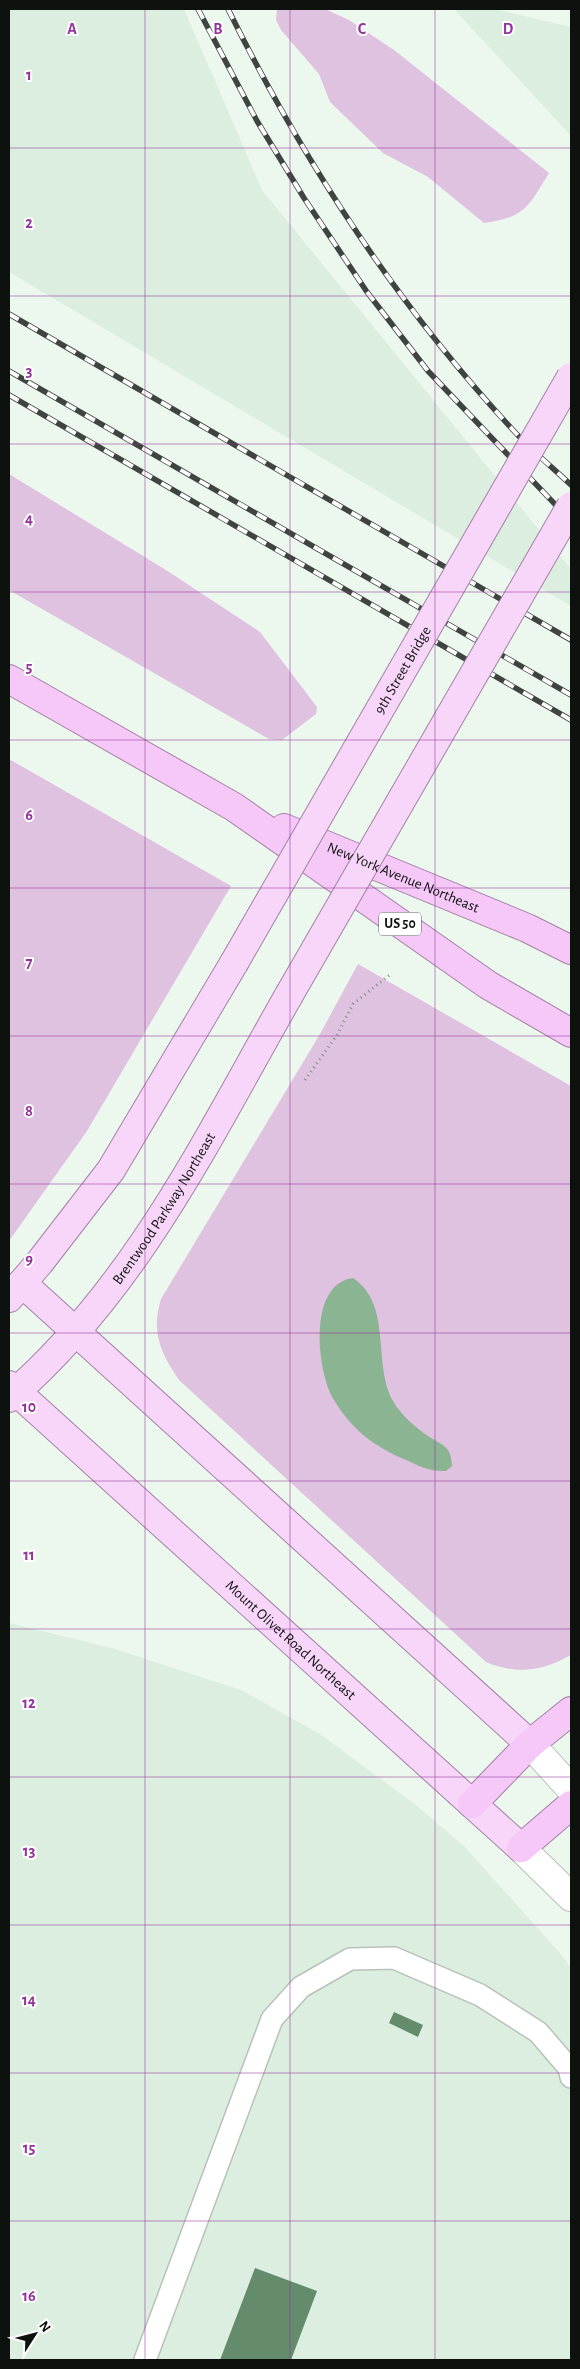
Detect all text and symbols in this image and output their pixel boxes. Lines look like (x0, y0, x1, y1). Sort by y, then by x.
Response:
text: A (67, 21, 77, 37)
text: B (213, 21, 223, 37)
text: C (358, 21, 367, 37)
text: D (503, 21, 514, 37)
text: 1 (26, 67, 32, 83)
text: 2 (25, 215, 33, 231)
text: 3 (26, 363, 33, 379)
text: 4 (25, 511, 33, 527)
street label: 9th Street Bridge (371, 624, 434, 716)
text: 5 (26, 659, 33, 675)
text: 6 (25, 807, 33, 823)
street label: New York Avenue Northeast (325, 839, 482, 915)
road number: US 50 (379, 912, 421, 936)
text: 7 (26, 955, 33, 971)
text: 8 (25, 1103, 33, 1119)
street label: Brentwood Parkway Northeast (109, 1130, 218, 1287)
text: 9 (25, 1251, 33, 1267)
text: 10 (22, 1399, 36, 1415)
text: 11 (23, 1547, 35, 1563)
street label: Mount Olivet Road Northeast (223, 1577, 359, 1703)
text: 12 (22, 1695, 36, 1711)
text: 13 (23, 1843, 35, 1859)
text: 14 (22, 1992, 36, 2008)
text: 15 (23, 2140, 35, 2156)
text: 16 (22, 2288, 36, 2304)
north arrow (10, 2309, 60, 2359)
text: N (36, 2319, 53, 2335)

